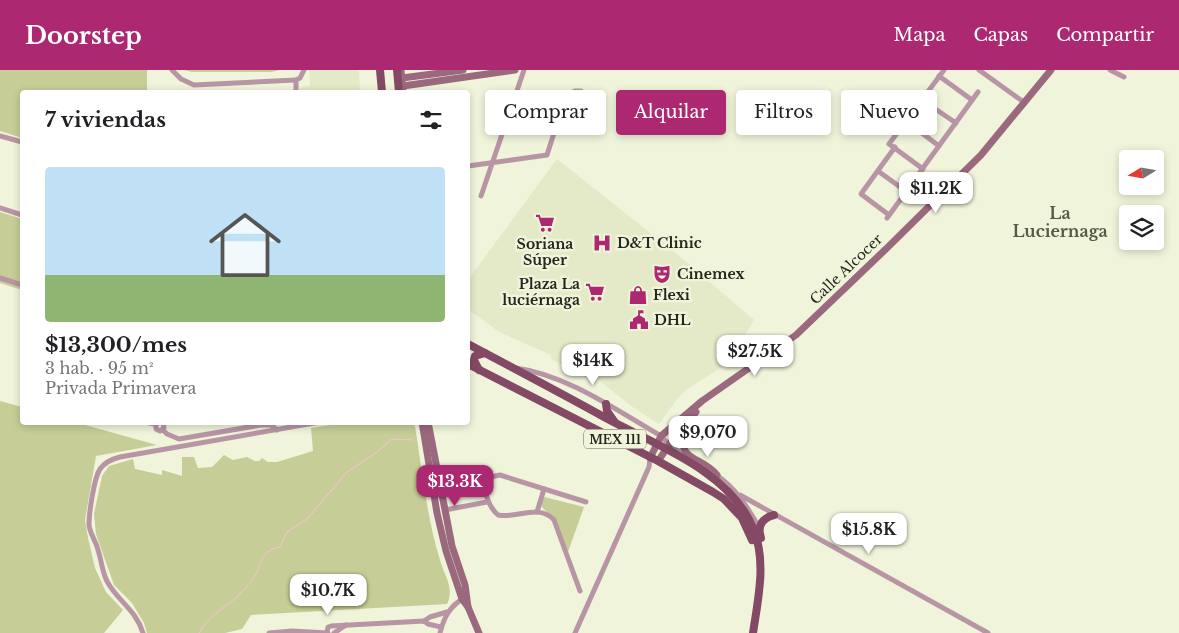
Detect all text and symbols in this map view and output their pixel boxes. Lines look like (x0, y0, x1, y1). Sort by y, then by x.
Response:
text: Doorstep (25, 21, 142, 50)
text: Mapa (894, 24, 945, 46)
text: Capas (973, 24, 1028, 46)
text: Compartir (1056, 24, 1154, 46)
chip: Comprar (485, 90, 606, 135)
chip: Alquilar (616, 90, 726, 135)
chip: Filtros (736, 90, 831, 135)
chip: Nuevo (841, 90, 937, 135)
icon: filters (417, 106, 445, 134)
text: 7 viviendas (45, 107, 166, 133)
north arrow (1119, 150, 1164, 195)
map controls (1119, 150, 1164, 250)
pin: $11.2K (895, 172, 977, 214)
text: $11.2K (910, 178, 962, 198)
icon: home (200, 200, 290, 290)
district label: La Luciernaga (1012, 203, 1108, 241)
button: layers (1119, 205, 1164, 250)
supermarket icon: Soriana Súper (534, 212, 556, 234)
street label: Calle Alcocer (806, 230, 886, 308)
hospital icon: D&T Clinic (591, 232, 613, 254)
place label: D&T Clinic (617, 234, 702, 252)
place label: Soriana Súper (517, 235, 573, 269)
theatre icon: Cinemex (651, 263, 673, 285)
place label: Cinemex (677, 265, 745, 283)
place label: Plaza La luciérnaga (502, 275, 580, 309)
supermarket icon: Plaza La luciérnaga (584, 281, 606, 303)
shop icon: Flexi (627, 284, 649, 306)
place label: Flexi (653, 286, 690, 304)
public building icon: DHL (628, 309, 650, 331)
place label: DHL (654, 311, 691, 329)
text: $13,300/mes (45, 332, 187, 358)
pin: $27.5K (714, 334, 796, 377)
text: $27.5K (728, 341, 782, 361)
pin: $14K (563, 344, 623, 386)
text: $14K (572, 350, 614, 370)
text: 3 hab. · 95 m² (45, 358, 153, 378)
text: Privada Primavera (45, 378, 196, 398)
pin: $9,070 (667, 416, 749, 458)
text: $9,070 (680, 422, 736, 442)
road number: MEX 111 (584, 429, 646, 448)
pin: $13.3K (414, 464, 496, 507)
text: $13.3K (428, 471, 482, 491)
pin: $15.8K (828, 512, 910, 555)
text: $15.8K (842, 519, 896, 539)
pin: $10.7K (287, 574, 369, 616)
text: $10.7K (301, 580, 355, 600)

